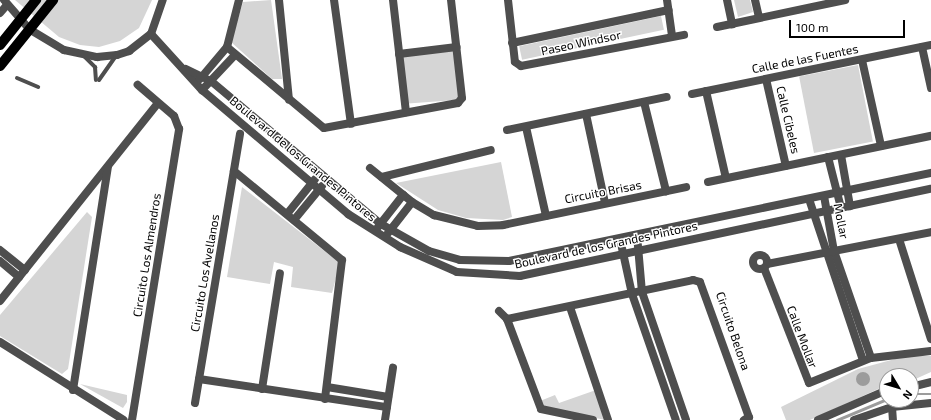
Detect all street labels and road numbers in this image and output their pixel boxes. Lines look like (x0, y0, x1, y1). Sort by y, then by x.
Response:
street label: Paseo Windsor (540, 27, 622, 59)
street label: Calle de las Fuentes (751, 42, 859, 76)
street label: Calle Cibeles (773, 85, 803, 155)
street label: Boulevard de los Grandes Pintores (227, 93, 379, 225)
street label: Circuito Brisas (563, 177, 643, 207)
street label: Circuito Los Almendros (130, 192, 164, 318)
street label: Mollar (831, 202, 851, 240)
street label: Circuito Los Avellanos (188, 213, 222, 333)
street label: Boulevard de los Grandes Pintores (513, 219, 699, 271)
street label: Circuito Belona (713, 290, 753, 372)
street label: Calle Mollar (784, 304, 820, 370)

